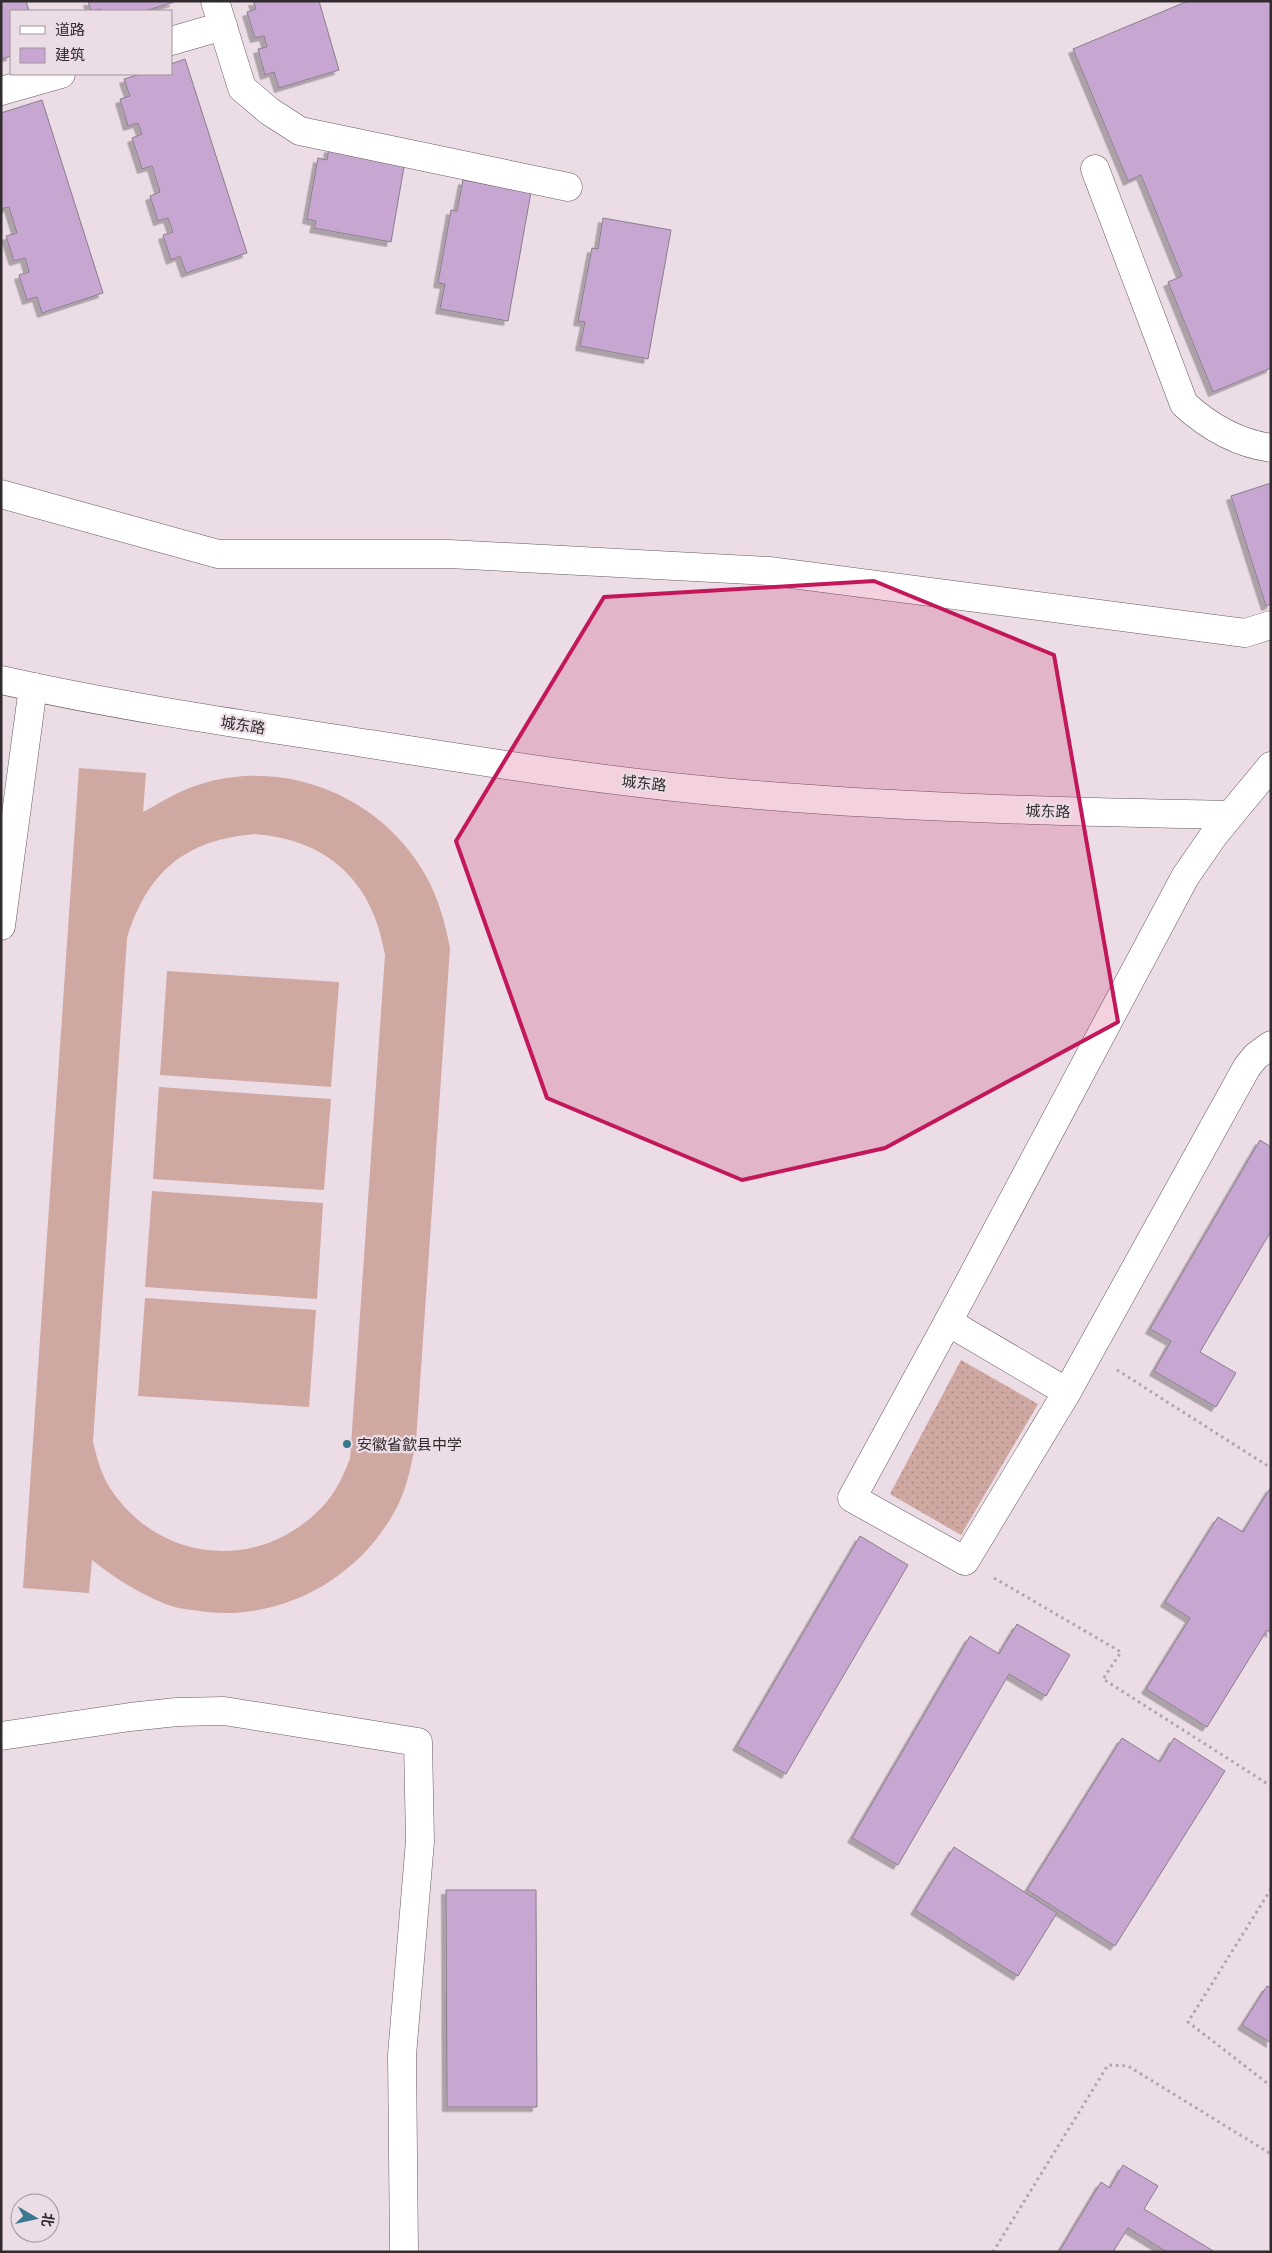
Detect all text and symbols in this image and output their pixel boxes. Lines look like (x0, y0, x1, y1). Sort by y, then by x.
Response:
legend (10, 10, 172, 75)
text: 道路 (55, 20, 85, 39)
text: 建筑 (55, 45, 85, 64)
street label: 城东路 (219, 712, 267, 738)
street label: 城东路 (621, 771, 667, 795)
street label: 城东路 (1025, 801, 1071, 821)
place label: 安徽省歙县中学 (357, 1435, 462, 1454)
marker: 安徽省歙县中学 (341, 1438, 353, 1450)
north arrow (10, 2193, 60, 2243)
text: 北 (38, 2212, 58, 2228)

